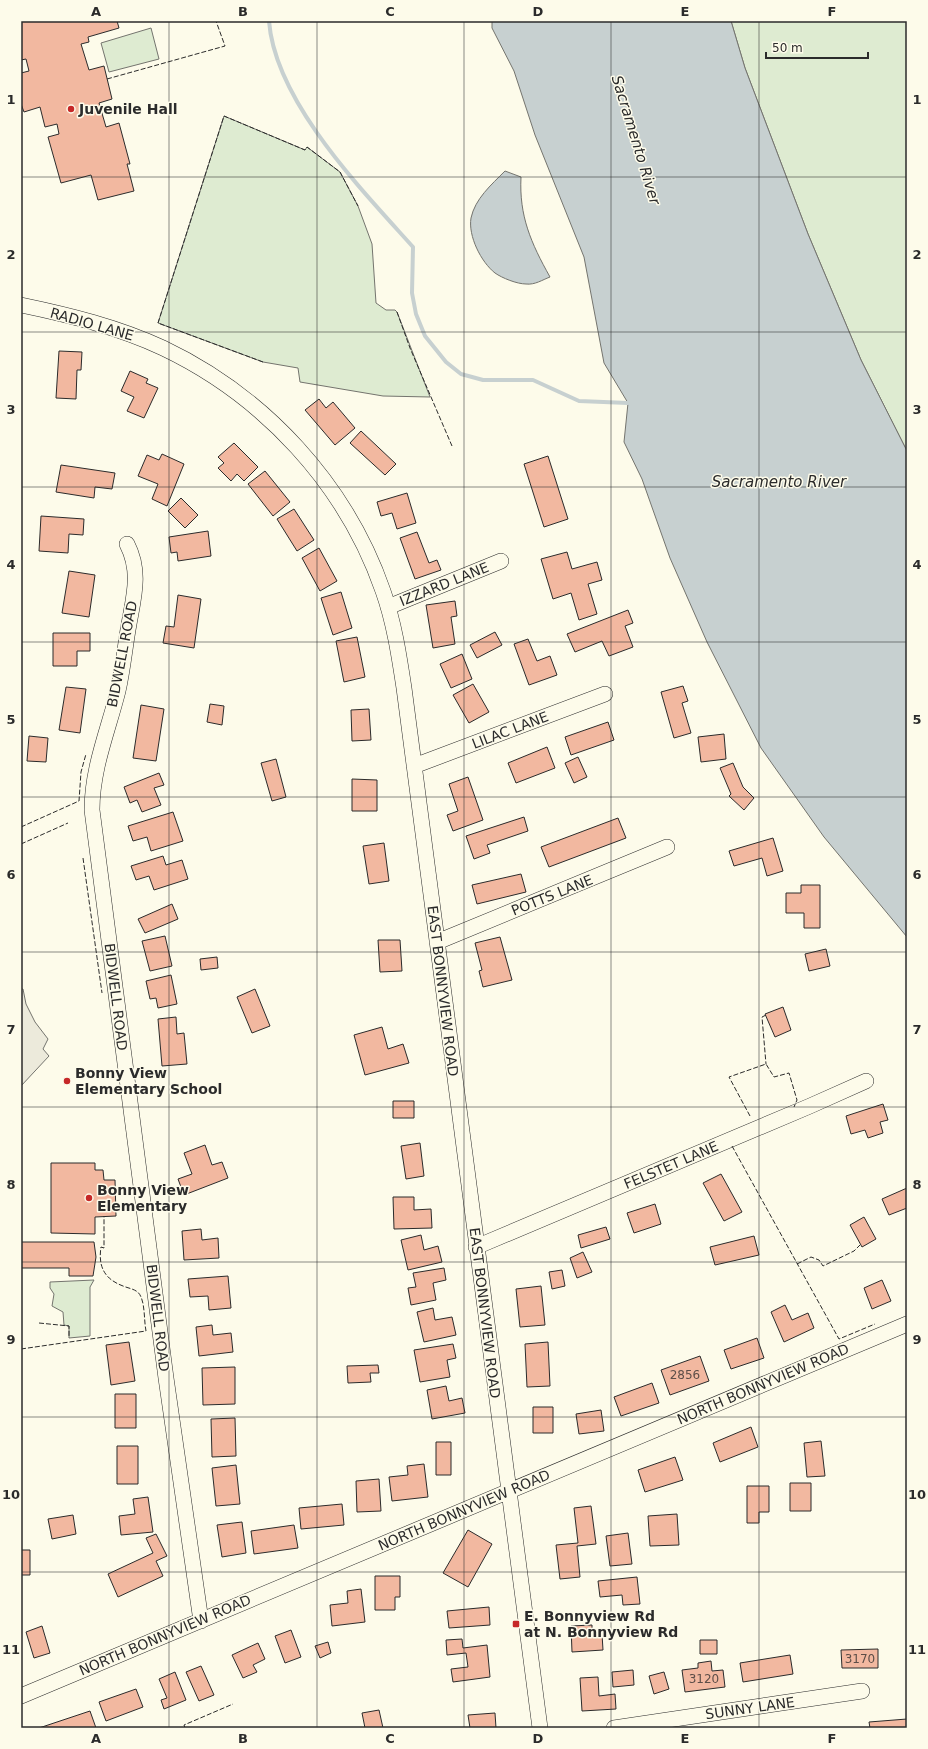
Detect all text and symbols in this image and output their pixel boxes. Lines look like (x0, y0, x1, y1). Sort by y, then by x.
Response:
text: A (91, 4, 101, 19)
text: B (238, 4, 248, 19)
text: C (385, 4, 395, 19)
text: D (533, 4, 544, 19)
text: E (681, 4, 689, 19)
text: F (828, 4, 836, 19)
scale bar (766, 34, 868, 60)
text: 50 m (772, 41, 803, 55)
water label: Sacramento River (608, 73, 664, 208)
text: 1 (6, 92, 16, 107)
text: 1 (912, 92, 922, 107)
place label: Juvenile Hall (78, 101, 178, 117)
marker: Juvenile Hall (66, 104, 76, 114)
text: 2 (6, 247, 16, 262)
text: 2 (912, 247, 922, 262)
street label: RADIO LANE (48, 304, 136, 344)
text: 3 (6, 402, 16, 417)
text: 3 (912, 402, 922, 417)
water label: Sacramento River (712, 473, 847, 491)
text: 4 (6, 557, 16, 572)
text: 4 (912, 557, 922, 572)
street label: IZZARD LANE (397, 559, 491, 609)
street label: BIDWELL ROAD (104, 599, 140, 709)
street label: LILAC LANE (469, 708, 551, 752)
text: 5 (6, 712, 16, 727)
text: 5 (912, 712, 922, 727)
text: 6 (6, 867, 16, 882)
text: 6 (912, 867, 922, 882)
street label: POTTS LANE (509, 871, 595, 919)
street label: EAST BONNYVIEW ROAD (425, 905, 461, 1077)
street label: BIDWELL ROAD (101, 942, 131, 1052)
text: 7 (6, 1022, 16, 1037)
text: 7 (912, 1022, 922, 1037)
place label: Bonny View Elementary School (75, 1065, 222, 1097)
marker: Bonny View Elementary School (62, 1076, 72, 1086)
street label: FELSTET LANE (621, 1138, 721, 1192)
text: 8 (6, 1177, 16, 1192)
text: 8 (912, 1177, 922, 1192)
place label: Bonny View Elementary (97, 1182, 189, 1214)
marker: Bonny View Elementary (84, 1193, 94, 1203)
street label: EAST BONNYVIEW ROAD (467, 1227, 503, 1399)
street label: BIDWELL ROAD (143, 1263, 173, 1373)
text: 9 (6, 1332, 16, 1347)
text: 9 (912, 1332, 922, 1347)
street label: NORTH BONNYVIEW ROAD (675, 1340, 851, 1428)
house number: 2856 (670, 1368, 700, 1382)
street label: NORTH BONNYVIEW ROAD (376, 1466, 552, 1554)
text: 10 (2, 1487, 20, 1502)
text: 10 (908, 1487, 926, 1502)
street label: NORTH BONNYVIEW ROAD (77, 1591, 253, 1679)
place label: E. Bonnyview Rd at N. Bonnyview Rd (524, 1608, 678, 1640)
marker: E. Bonnyview Rd at N. Bonnyview Rd (511, 1619, 521, 1629)
text: 11 (2, 1642, 20, 1657)
text: 11 (908, 1642, 926, 1657)
house number: 3170 (845, 1652, 875, 1666)
house number: 3120 (689, 1672, 719, 1686)
street label: SUNNY LANE (704, 1694, 796, 1722)
text: A (91, 1731, 101, 1746)
text: B (238, 1731, 248, 1746)
text: C (385, 1731, 395, 1746)
text: D (533, 1731, 544, 1746)
text: E (681, 1731, 689, 1746)
text: F (828, 1731, 836, 1746)

